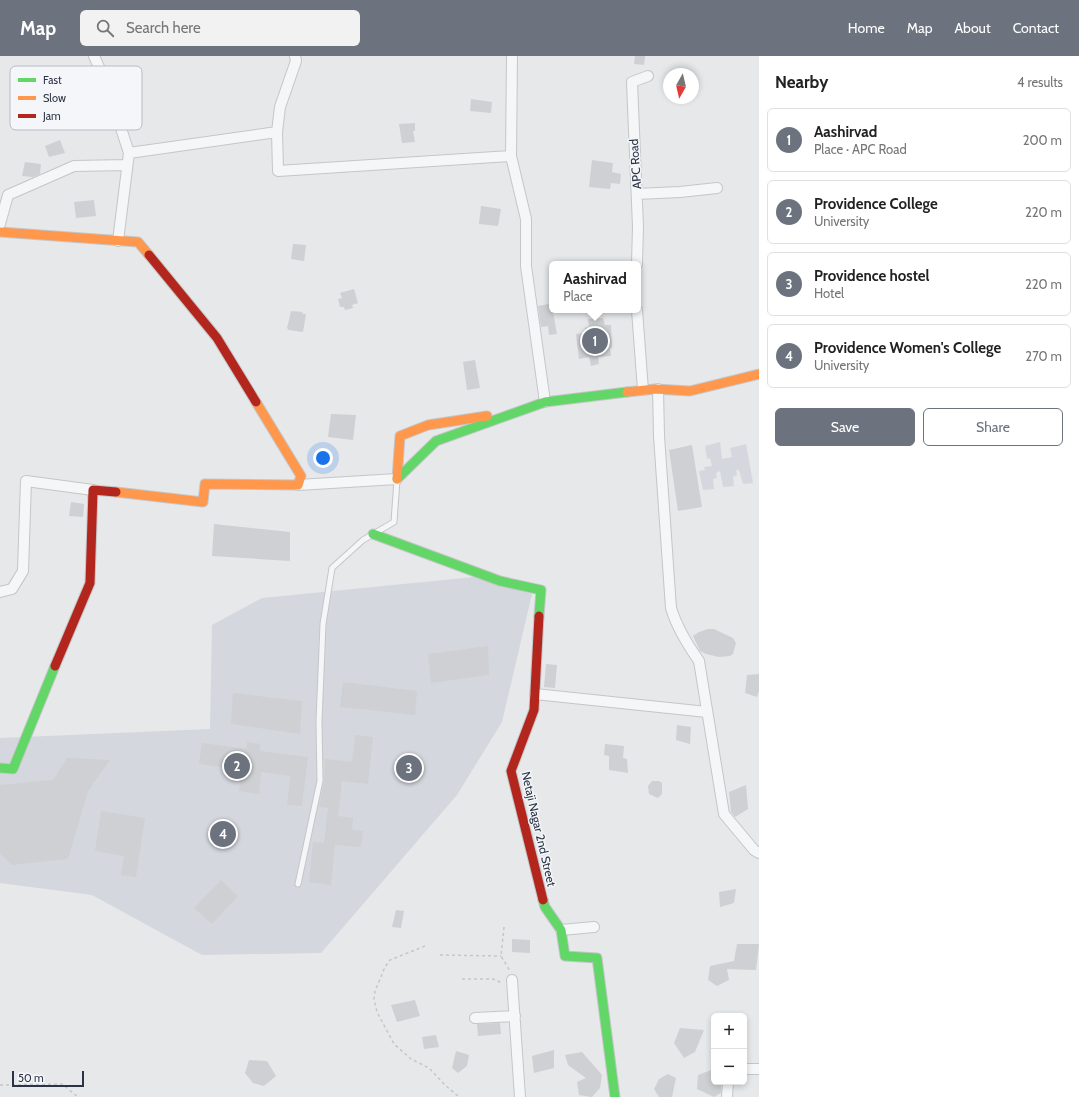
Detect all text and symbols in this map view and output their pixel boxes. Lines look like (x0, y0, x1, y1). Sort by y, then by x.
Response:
search box (80, 10, 360, 46)
text: Map (20, 17, 56, 40)
icon: search (94, 17, 116, 39)
text: Search here (126, 19, 201, 37)
text: Home (848, 19, 885, 37)
text: Map (907, 19, 932, 37)
text: About (954, 19, 991, 37)
text: Contact (1013, 19, 1059, 37)
legend (10, 66, 142, 130)
north arrow (663, 68, 699, 104)
text: Nearby (775, 72, 828, 92)
text: Fast (43, 73, 62, 87)
text: 4 results (1017, 74, 1063, 90)
text: Slow (43, 91, 66, 105)
text: Jam (42, 109, 61, 123)
text: Aashirvad (814, 123, 877, 141)
text: 1 (787, 132, 791, 148)
text: 200 m (1023, 132, 1062, 148)
street label: APC Road (626, 138, 644, 190)
text: Place · APC Road (814, 141, 907, 157)
text: Providence College (814, 195, 938, 213)
text: 2 (786, 204, 792, 220)
text: 220 m (1025, 204, 1062, 220)
text: University (814, 213, 869, 229)
popup (549, 261, 641, 313)
text: Providence hostel (814, 267, 930, 285)
text: Aashirvad (563, 270, 627, 288)
text: 3 (785, 276, 793, 292)
text: 220 m (1025, 276, 1062, 292)
text: Hotel (814, 285, 844, 301)
text: Place (563, 288, 592, 304)
pin: 1 (582, 326, 608, 356)
text: Providence Women's College (814, 339, 1001, 357)
text: 4 (785, 348, 793, 364)
text: 270 m (1025, 348, 1062, 364)
text: University (814, 357, 869, 373)
button: Save (775, 408, 915, 446)
button: Share (923, 408, 1063, 446)
your location (313, 448, 333, 468)
pin: 2 (224, 751, 250, 781)
pin: 3 (396, 753, 422, 783)
street label: Netaji Nagar 2nd Street (518, 770, 560, 888)
pin: 4 (210, 819, 236, 849)
map controls (711, 1013, 747, 1085)
button: + (711, 1013, 747, 1049)
button: − (711, 1049, 747, 1085)
scale bar (12, 1069, 84, 1088)
text: 50 m (18, 1071, 44, 1085)

